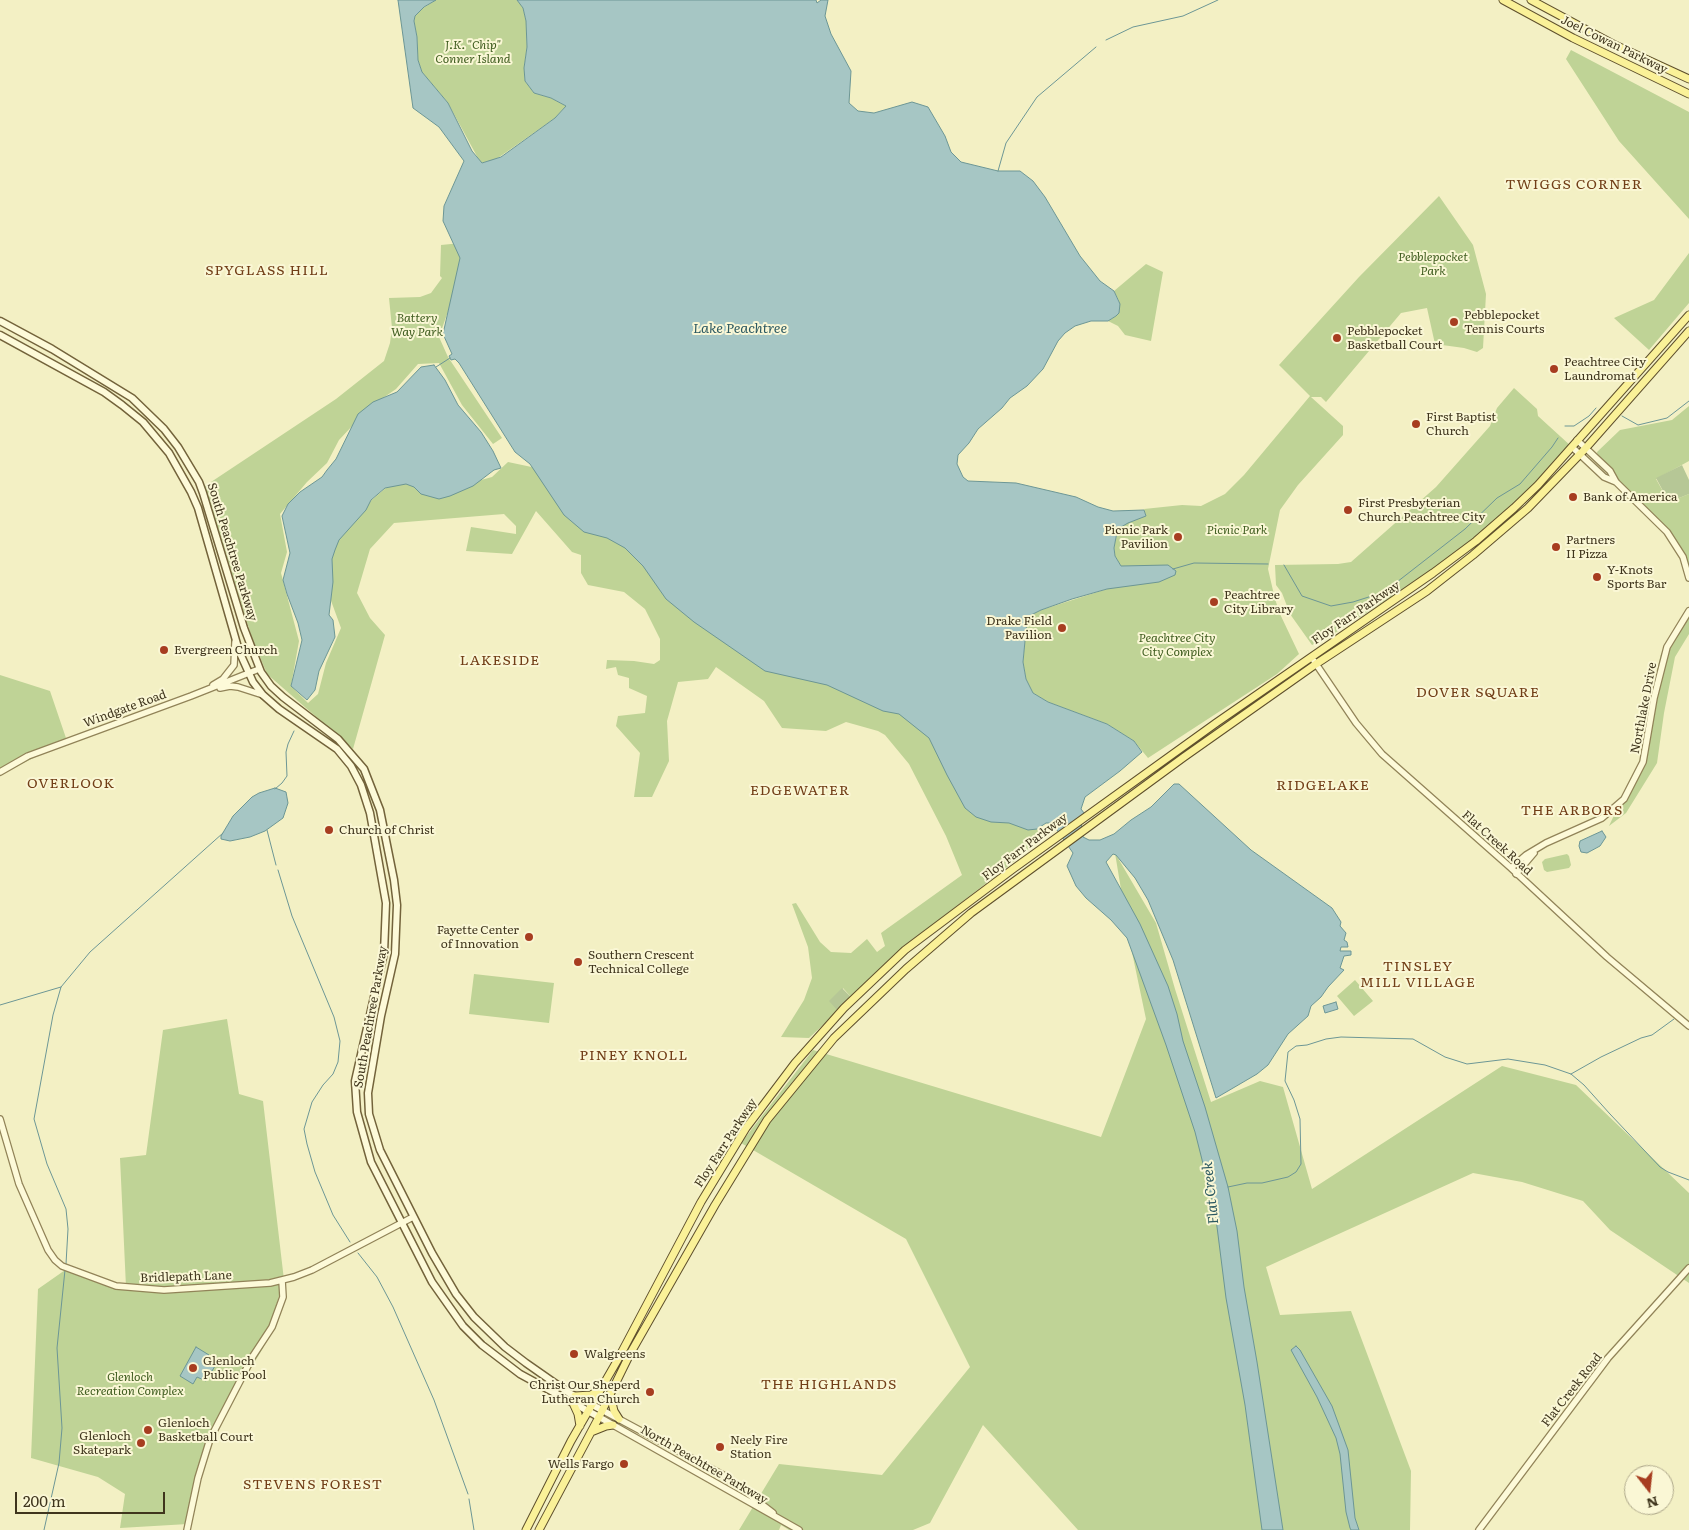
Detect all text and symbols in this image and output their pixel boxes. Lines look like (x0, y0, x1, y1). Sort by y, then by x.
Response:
street label: Joel Cowan Parkway (1558, 13, 1670, 77)
park label: J.K. "Chip" Conner Island (435, 38, 511, 66)
district label: TWIGGS CORNER (1504, 177, 1644, 193)
park label: Pebblepocket Park (1398, 250, 1468, 278)
district label: SPYGLASS HILL (204, 263, 330, 279)
place label: Pebblepocket Tennis Courts (1464, 308, 1544, 336)
park label: Battery Way Park (391, 311, 443, 339)
marker: Pebblepocket Tennis Courts (1448, 316, 1460, 328)
water label: Lake Peachtree (693, 321, 787, 337)
place label: Pebblepocket Basketball Court (1347, 324, 1442, 352)
marker: Pebblepocket Basketball Court (1331, 332, 1343, 344)
place label: Peachtree City Laundromat (1564, 355, 1646, 383)
marker: Peachtree City Laundromat (1548, 363, 1560, 375)
place label: First Baptist Church (1426, 410, 1496, 438)
marker: First Baptist Church (1410, 418, 1422, 430)
street label: South Peachtree Parkway (204, 481, 260, 623)
place label: Bank of America (1583, 490, 1677, 504)
marker: Bank of America (1567, 491, 1579, 503)
place label: First Presbyterian Church Peachtree City (1358, 496, 1485, 524)
marker: First Presbyterian Church Peachtree City (1342, 504, 1354, 516)
place label: Picnic Park Pavilion (1104, 523, 1168, 551)
park label: Picnic Park (1207, 523, 1267, 537)
marker: Picnic Park Pavilion (1172, 531, 1184, 543)
place label: Partners II Pizza (1566, 533, 1615, 561)
marker: Partners II Pizza (1550, 541, 1562, 553)
place label: Y-Knots Sports Bar (1607, 563, 1667, 591)
marker: Y-Knots Sports Bar (1591, 571, 1603, 583)
street label: Floy Farr Parkway (1309, 578, 1403, 648)
place label: Peachtree City Library (1224, 588, 1293, 616)
marker: Peachtree City Library (1208, 596, 1220, 608)
place label: Drake Field Pavilion (986, 614, 1052, 642)
marker: Drake Field Pavilion (1056, 622, 1068, 634)
park label: Peachtree City City Complex (1139, 631, 1215, 659)
place label: Evergreen Church (174, 643, 278, 657)
marker: Evergreen Church (158, 644, 170, 656)
district label: LAKESIDE (459, 653, 541, 669)
street label: Northlake Drive (1628, 661, 1660, 755)
district label: DOVER SQUARE (1415, 685, 1541, 701)
street label: Windgate Road (82, 687, 168, 731)
district label: OVERLOOK (26, 776, 116, 792)
district label: RIDGELAKE (1275, 778, 1371, 794)
district label: EDGEWATER (749, 783, 851, 799)
district label: THE ARBORS (1520, 803, 1624, 819)
street label: Flat Creek Road (1459, 808, 1535, 878)
street label: Floy Farr Parkway (979, 810, 1071, 884)
place label: Church of Christ (339, 823, 434, 837)
marker: Church of Christ (323, 824, 335, 836)
place label: Fayette Center of Innovation (437, 923, 519, 951)
marker: Fayette Center of Innovation (523, 931, 535, 943)
street label: South Peachtree Parkway (351, 945, 391, 1089)
place label: Southern Crescent Technical College (588, 948, 694, 976)
marker: Southern Crescent Technical College (572, 956, 584, 968)
district label: TINSLEY MILL VILLAGE (1359, 959, 1477, 992)
district label: PINEY KNOLL (578, 1048, 690, 1064)
street label: Floy Farr Parkway (692, 1096, 760, 1190)
water label: Flat Creek (1199, 1161, 1223, 1225)
street label: Bridlepath Lane (140, 1268, 232, 1286)
place label: Walgreens (584, 1347, 645, 1361)
marker: Walgreens (568, 1348, 580, 1360)
street label: Flat Creek Road (1539, 1350, 1605, 1430)
place label: Glenloch Public Pool (203, 1354, 266, 1382)
marker: Glenloch Public Pool (187, 1362, 199, 1374)
park label: Glenloch Recreation Complex (76, 1370, 184, 1398)
district label: THE HIGHLANDS (759, 1377, 899, 1393)
place label: Christ Our Sheperd Lutheran Church (529, 1378, 640, 1406)
marker: Christ Our Sheperd Lutheran Church (644, 1386, 656, 1398)
place label: Glenloch Basketball Court (158, 1416, 253, 1444)
street label: North Peachtree Parkway (638, 1423, 770, 1507)
marker: Glenloch Basketball Court (142, 1424, 154, 1436)
place label: Glenloch Skatepark (73, 1429, 131, 1457)
place label: Neely Fire Station (730, 1433, 788, 1461)
marker: Glenloch Skatepark (135, 1437, 147, 1449)
marker: Neely Fire Station (714, 1441, 726, 1453)
place label: Wells Fargo (548, 1457, 614, 1471)
marker: Wells Fargo (618, 1458, 630, 1470)
north arrow (1624, 1465, 1674, 1515)
district label: STEVENS FOREST (241, 1477, 385, 1493)
scale bar (18, 1482, 168, 1514)
text: 200 m (23, 1489, 66, 1512)
text: N (1644, 1492, 1661, 1515)

